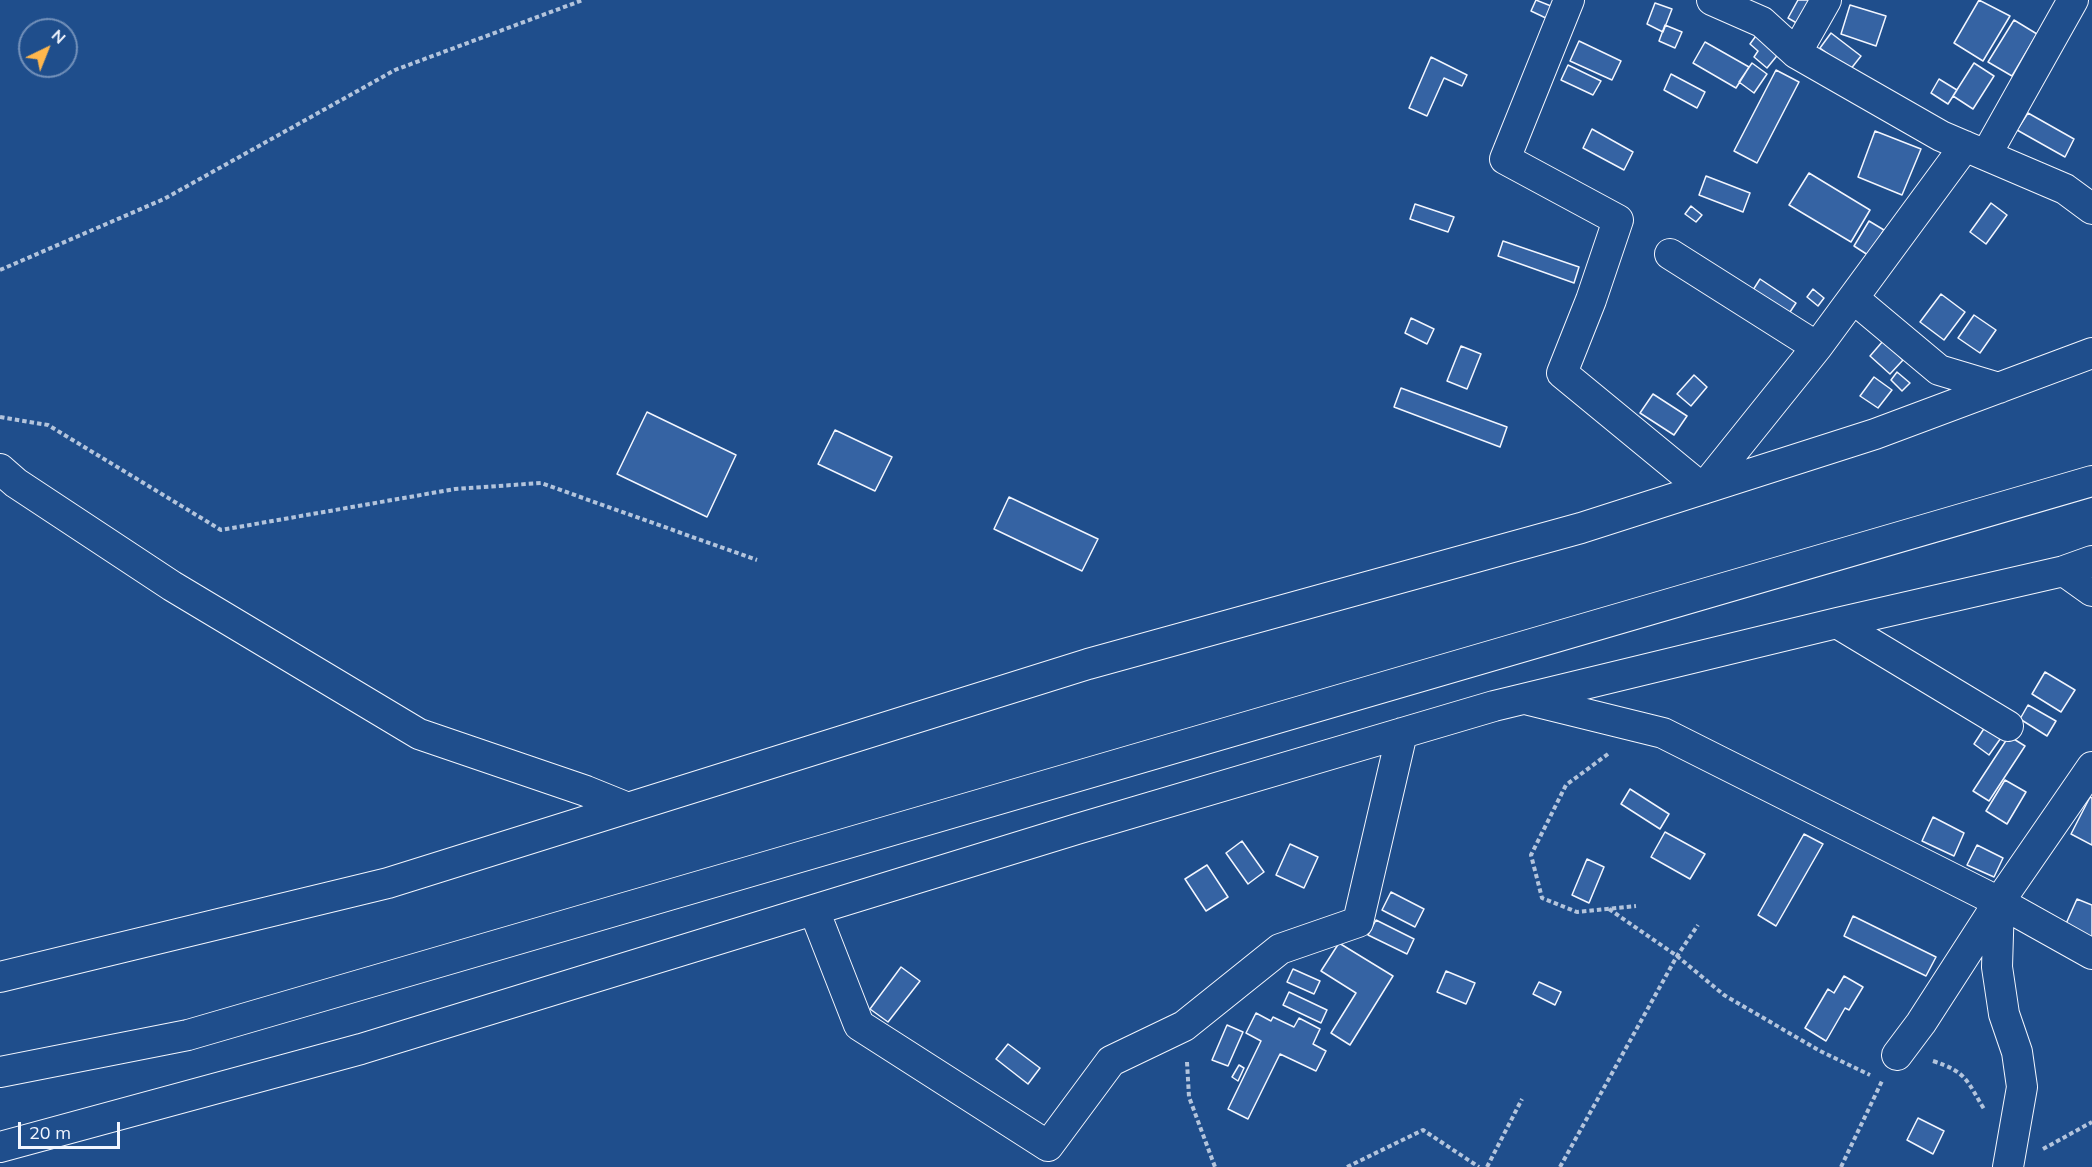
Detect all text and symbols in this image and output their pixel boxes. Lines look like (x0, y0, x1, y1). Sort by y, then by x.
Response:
north arrow (18, 18, 78, 78)
text: N (48, 25, 70, 48)
scale bar (21, 1110, 123, 1148)
text: 20 m (29, 1121, 71, 1144)

